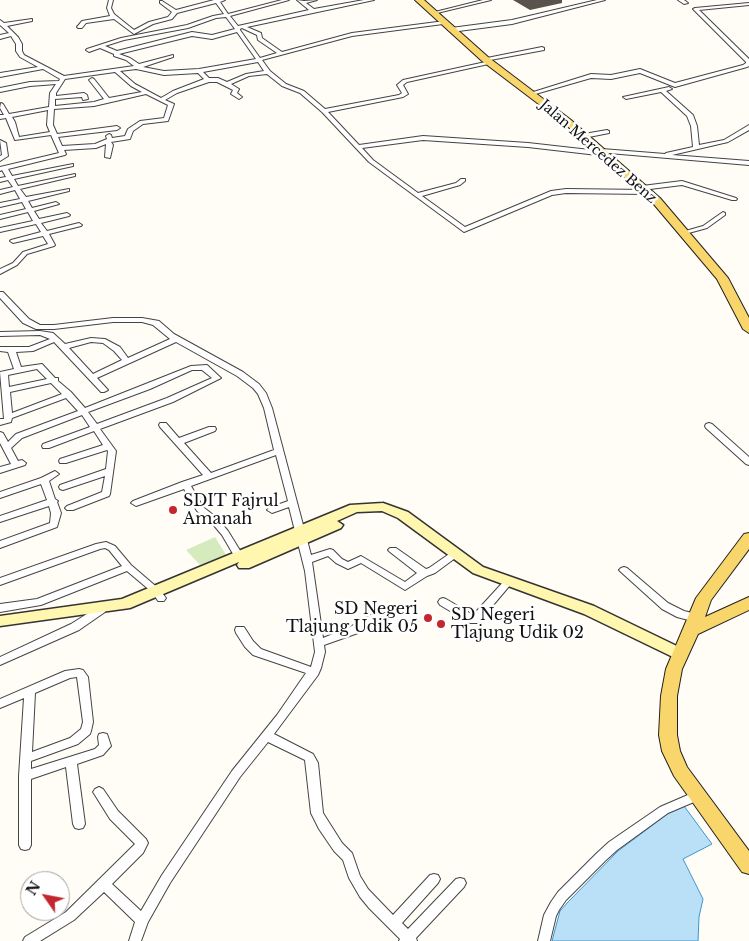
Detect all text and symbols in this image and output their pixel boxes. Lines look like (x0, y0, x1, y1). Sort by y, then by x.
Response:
street label: Jalan Mercedez Benz (536, 97, 660, 207)
place label: SDIT Fajrul Amanah (183, 491, 279, 529)
marker: SDIT Fajrul Amanah (167, 504, 179, 516)
place label: SD Negeri Tlajung Udik 05 (286, 599, 418, 637)
place label: SD Negeri Tlajung Udik 02 (451, 605, 584, 643)
marker: SD Negeri Tlajung Udik 05 (422, 612, 434, 624)
marker: SD Negeri Tlajung Udik 02 (435, 618, 447, 630)
north arrow (20, 871, 70, 921)
text: N (22, 878, 44, 899)

